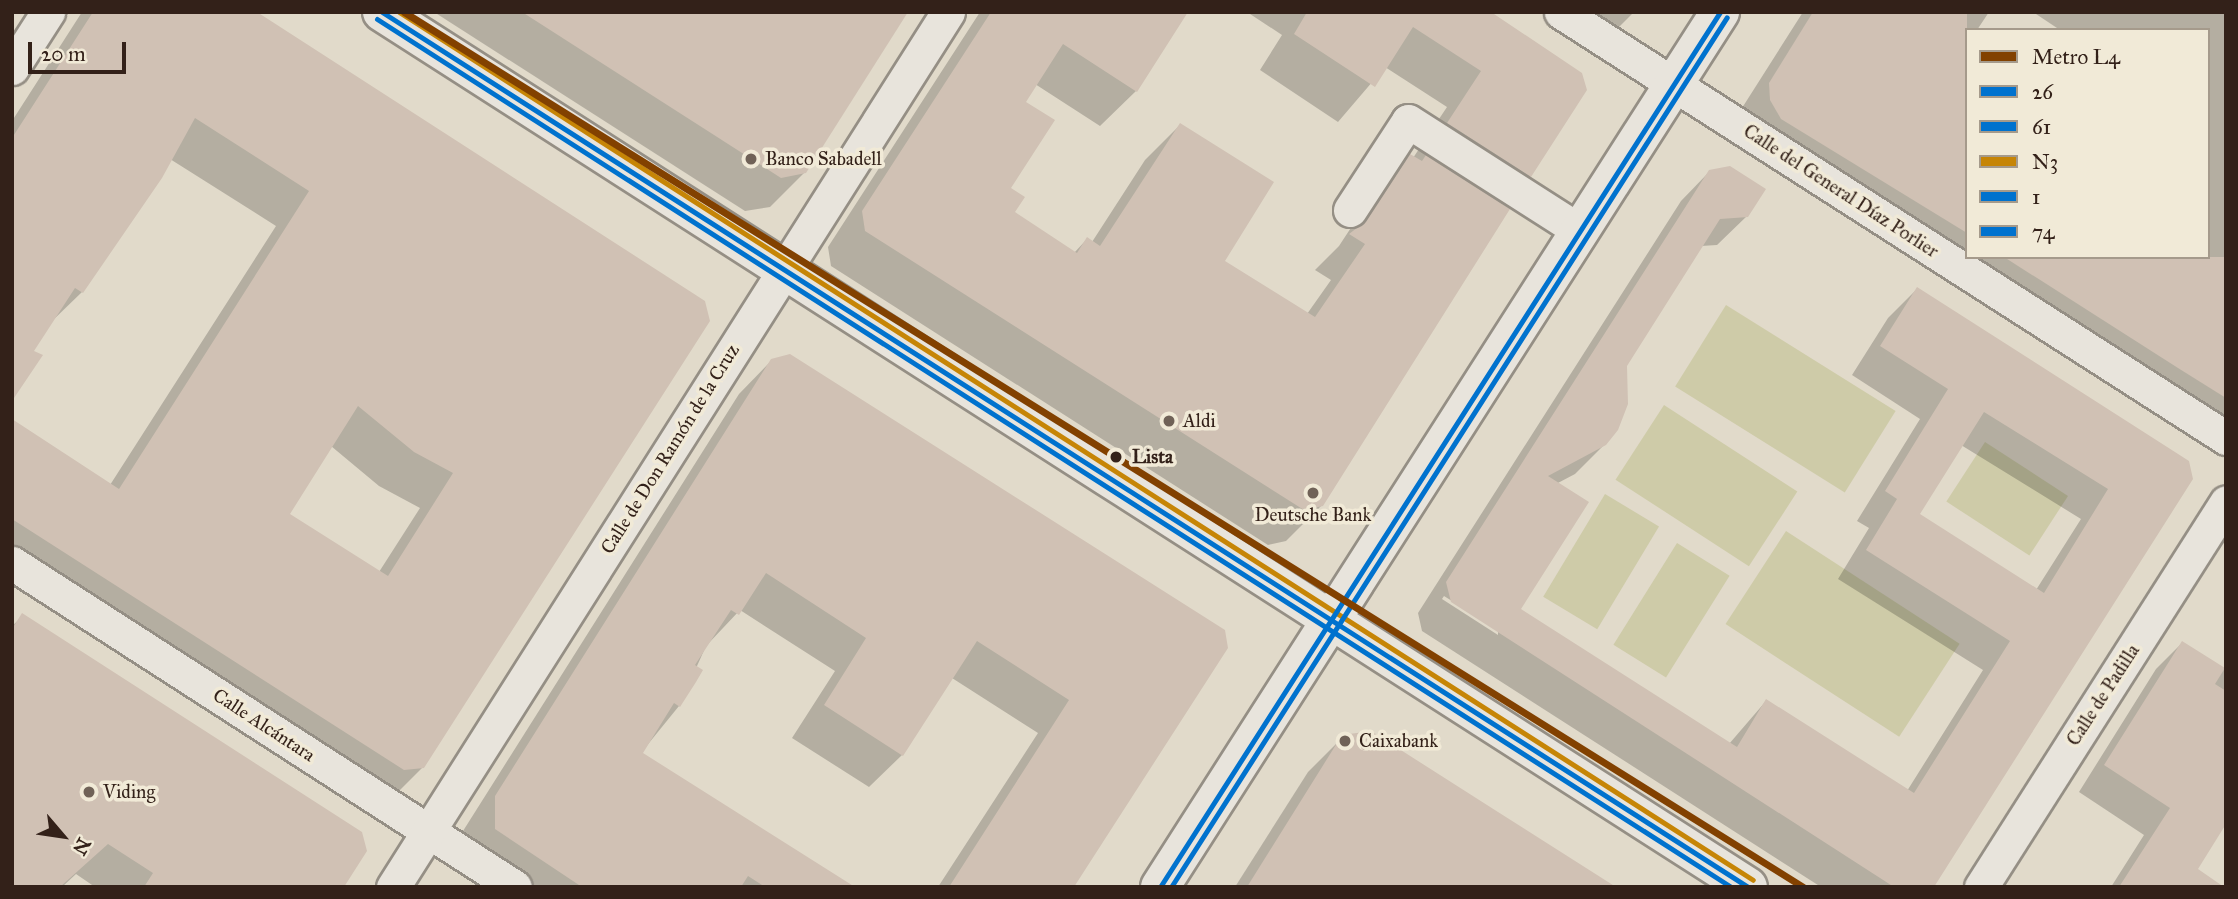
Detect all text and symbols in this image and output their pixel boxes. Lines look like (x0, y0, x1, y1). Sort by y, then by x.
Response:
scale bar (32, 28, 130, 72)
legend (1965, 28, 2210, 259)
text: 20 m (41, 41, 86, 67)
text: Metro L4 (2032, 44, 2120, 70)
text: 26 (2032, 79, 2053, 105)
text: 61 (2032, 114, 2051, 140)
street label: Calle del General Díaz Porlier (1739, 119, 1943, 263)
place label: Banco Sabadell (765, 148, 882, 170)
text: N3 (2032, 149, 2058, 175)
marker: Banco Sabadell (743, 151, 759, 167)
text: 1 (2032, 184, 2040, 210)
text: 74 (2032, 219, 2054, 245)
street label: Calle de Don Ramón de la Cruz (596, 340, 744, 558)
place label: Aldi (1183, 410, 1216, 432)
marker: Aldi (1161, 413, 1177, 429)
place label: Lista (1132, 446, 1173, 468)
marker: Lista (1106, 447, 1126, 467)
marker: Deutsche Bank (1305, 485, 1321, 501)
place label: Deutsche Bank (1255, 504, 1371, 526)
street label: Calle de Padilla (2062, 640, 2144, 750)
street label: Calle Alcántara (209, 684, 319, 766)
place label: Caixabank (1359, 730, 1438, 752)
marker: Caixabank (1337, 733, 1353, 749)
place label: Viding (103, 781, 155, 803)
marker: Viding (81, 784, 97, 800)
north arrow (28, 801, 98, 871)
text: N (68, 834, 96, 859)

